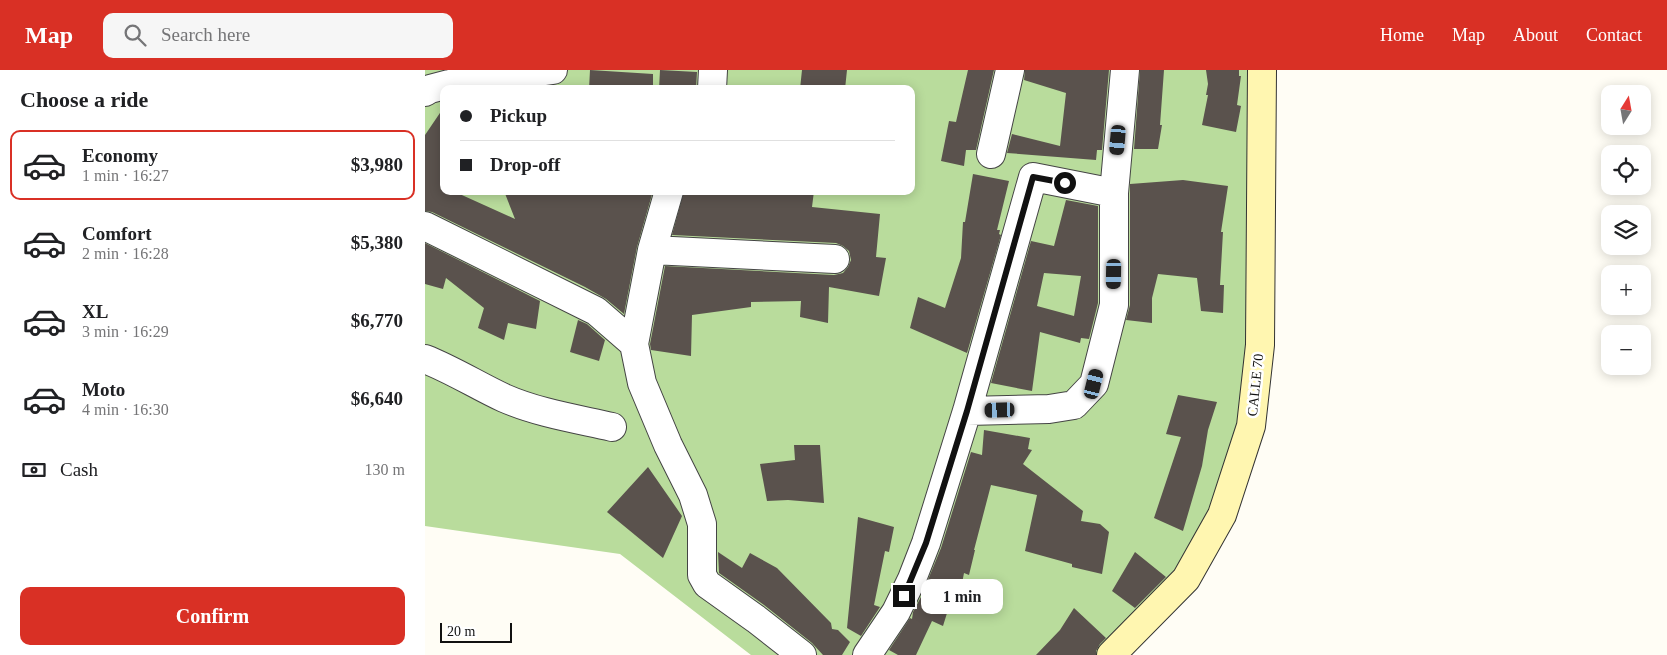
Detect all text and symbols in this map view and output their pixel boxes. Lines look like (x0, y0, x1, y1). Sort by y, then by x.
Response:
search box (103, 13, 453, 58)
icon: search (121, 21, 149, 49)
text: Map (25, 22, 73, 48)
text: Search here (161, 24, 250, 45)
text: Home (1380, 25, 1424, 45)
text: Map (1452, 25, 1485, 45)
text: About (1513, 25, 1558, 45)
text: Contact (1586, 25, 1642, 45)
north arrow (1601, 85, 1651, 135)
map controls (1601, 85, 1651, 375)
text: Choose a ride (20, 87, 148, 112)
text: Pickup (490, 105, 547, 126)
car (1109, 124, 1126, 156)
icon: car (22, 143, 67, 188)
text: Economy (82, 145, 158, 166)
button: locate (1601, 145, 1651, 195)
text: $3,980 (351, 154, 403, 175)
text: Drop-off (490, 154, 560, 175)
text: 1 min · 16:27 (82, 167, 169, 184)
route start (1054, 172, 1076, 194)
button: layers (1601, 205, 1651, 255)
icon: car (22, 221, 67, 266)
text: Comfort (82, 223, 152, 244)
text: $5,380 (351, 232, 403, 253)
text: 2 min · 16:28 (82, 245, 169, 262)
car (1106, 259, 1121, 289)
button: + (1601, 265, 1651, 315)
icon: car (22, 299, 67, 344)
text: XL (82, 301, 108, 322)
text: $6,770 (351, 310, 403, 331)
text: 3 min · 16:29 (82, 323, 169, 340)
button: − (1601, 325, 1651, 375)
street label: CALLE 70 (1245, 353, 1266, 417)
car (1083, 368, 1104, 400)
icon: car (22, 377, 67, 422)
text: Moto (82, 379, 125, 400)
text: $6,640 (351, 388, 403, 409)
text: 4 min · 16:30 (82, 401, 169, 418)
car (984, 402, 1015, 418)
icon: cash (20, 456, 48, 484)
text: Cash (60, 459, 98, 480)
text: 130 m (365, 461, 405, 478)
callout: 1 min (921, 578, 1004, 614)
route end (893, 585, 915, 607)
button: Confirm (20, 587, 405, 645)
text: 1 min (943, 588, 981, 605)
scale bar (440, 620, 513, 643)
text: 20 m (447, 624, 475, 639)

